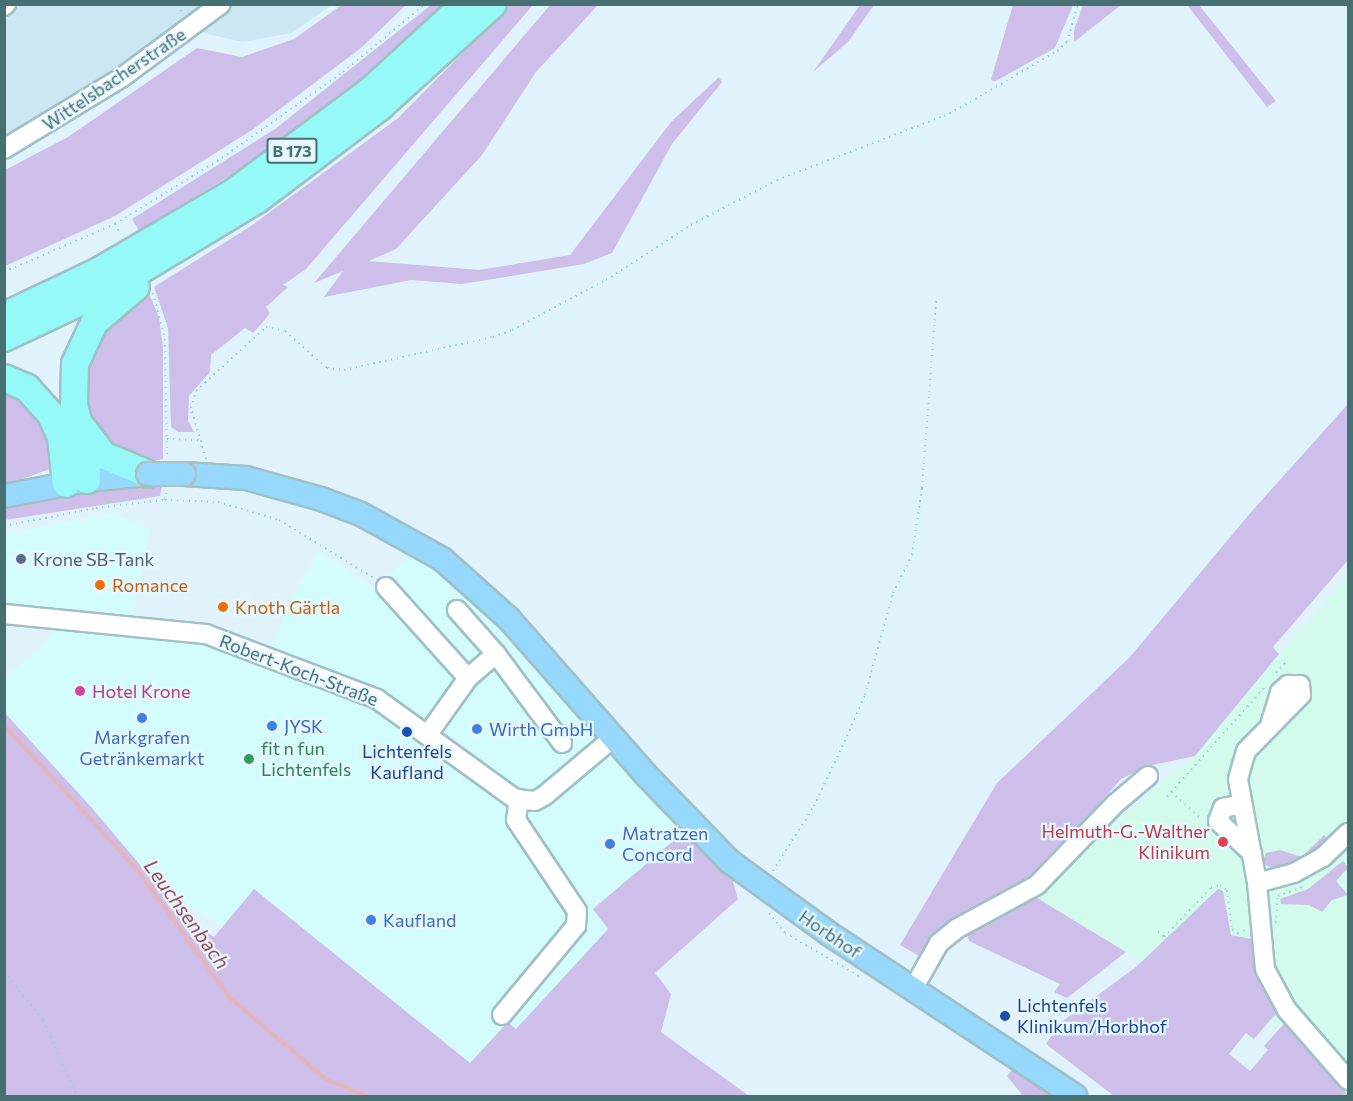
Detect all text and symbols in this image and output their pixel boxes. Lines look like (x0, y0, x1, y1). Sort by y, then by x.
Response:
street label: Wittelsbacherstraße (38, 23, 190, 135)
road number: B 173 (266, 138, 318, 164)
place label: Krone SB-Tank (33, 548, 154, 570)
marker: Krone SB-Tank (14, 552, 28, 566)
place label: Romance (112, 574, 188, 596)
marker: Romance (93, 578, 107, 592)
place label: Knoth Gärtla (235, 596, 340, 618)
marker: Knoth Gärtla (216, 600, 230, 614)
street label: Robert-Koch-Straße (217, 630, 381, 710)
place label: Hotel Krone (92, 680, 190, 702)
marker: Hotel Krone (73, 684, 87, 698)
marker: Markgrafen Getränkemarkt (135, 711, 149, 725)
place label: JYSK (284, 715, 323, 737)
place label: Wirth GmbH (489, 718, 593, 740)
marker: JYSK (265, 719, 279, 733)
marker: Wirth GmbH (470, 722, 484, 736)
marker: Lichtenfels Kaufland (400, 725, 414, 739)
place label: Markgrafen Getränkemarkt (80, 727, 204, 770)
place label: fit n fun Lichtenfels (261, 738, 351, 780)
place label: Lichtenfels Kaufland (362, 741, 452, 783)
marker: fit n fun Lichtenfels (242, 752, 256, 766)
place label: Helmuth-G.-Walther Klinikum (1041, 821, 1210, 864)
place label: Matratzen Concord (622, 823, 708, 866)
marker: Helmuth-G.-Walther Klinikum (1214, 833, 1232, 851)
marker: Matratzen Concord (603, 837, 617, 851)
water label: Leuchsenbach (139, 855, 235, 973)
street label: Horbhof (795, 905, 865, 963)
place label: Kaufland (383, 909, 456, 931)
marker: Kaufland (364, 913, 378, 927)
place label: Lichtenfels Klinikum/Horbhof (1017, 995, 1167, 1038)
marker: Lichtenfels Klinikum/Horbhof (998, 1009, 1012, 1023)

